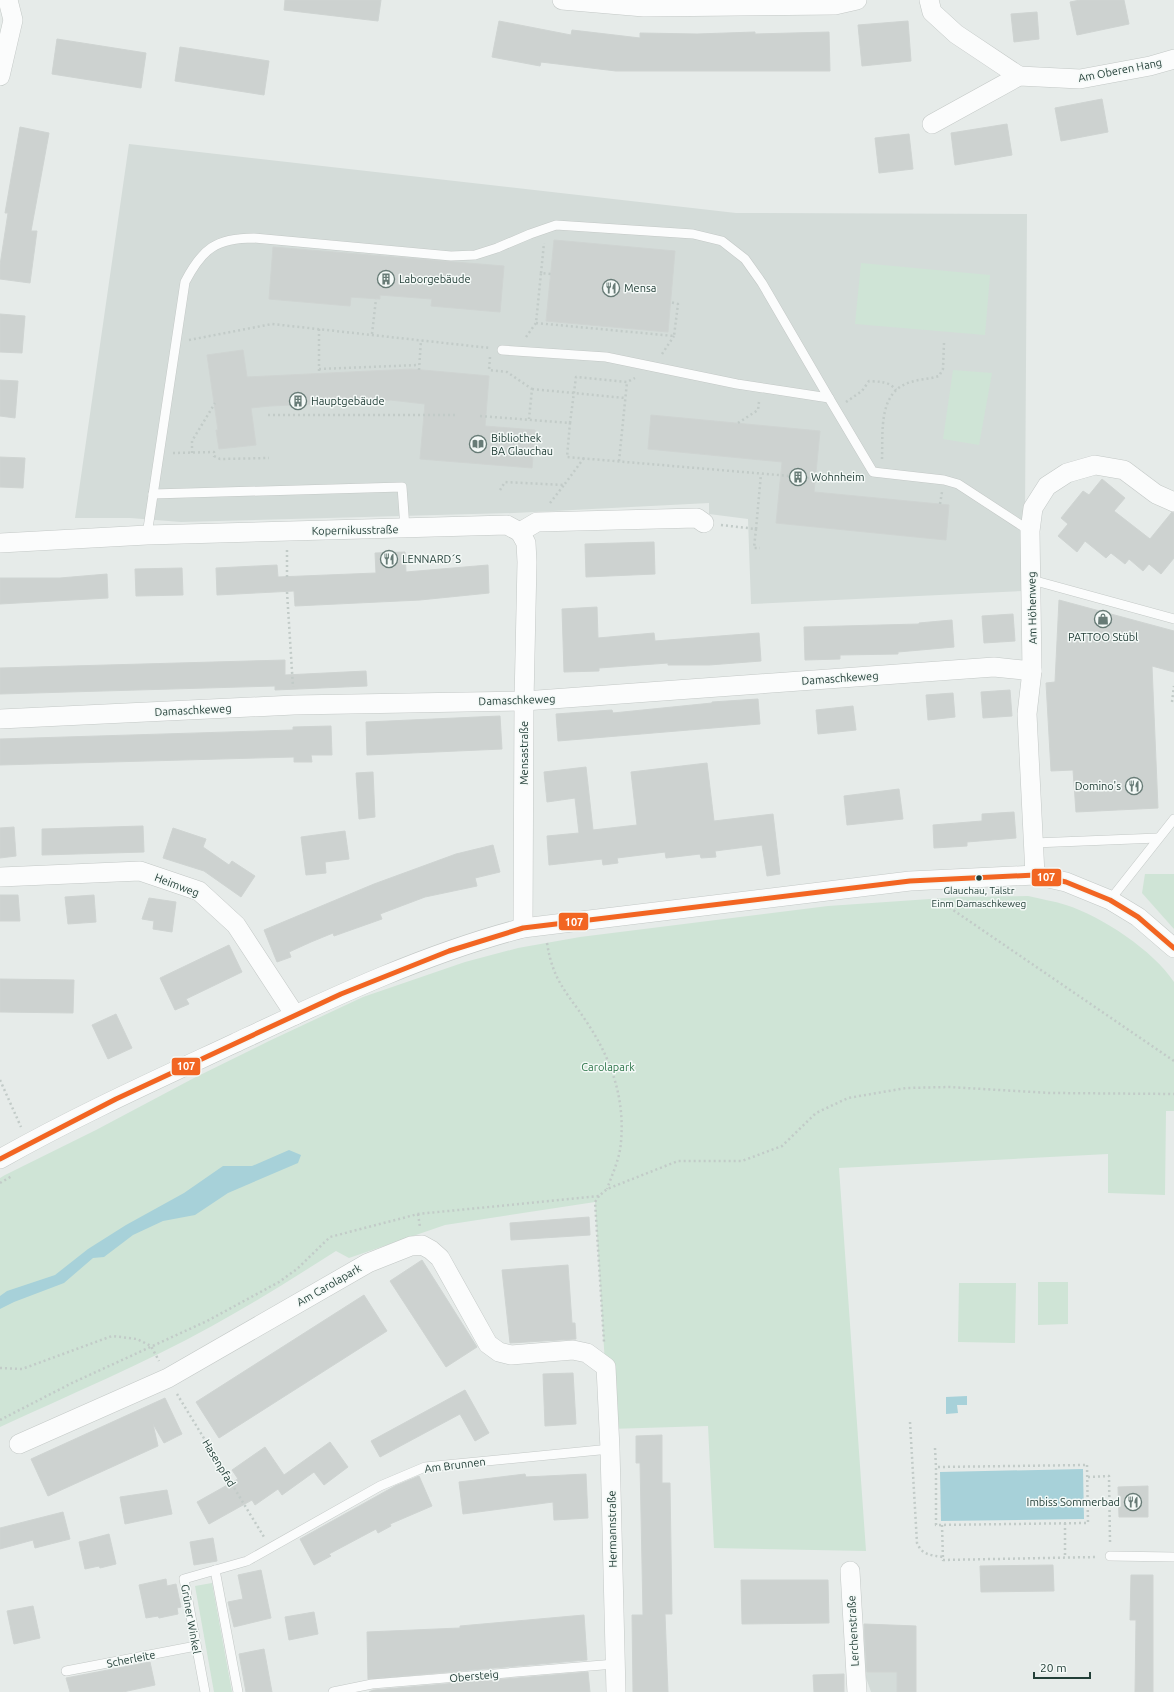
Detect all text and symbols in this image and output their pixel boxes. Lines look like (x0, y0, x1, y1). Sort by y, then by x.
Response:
street label: Am Oberen Hang (1077, 56, 1163, 84)
building icon: Laborgebäude (376, 269, 396, 289)
place label: Laborgebäude (399, 273, 471, 285)
restaurant icon: Mensa (601, 278, 621, 298)
place label: Mensa (624, 282, 656, 294)
building icon: Hauptgebäude (288, 391, 308, 411)
place label: Hauptgebäude (311, 395, 385, 407)
place label: Bibliothek BA Glauchau (491, 432, 553, 457)
library icon: Bibliothek BA Glauchau (468, 434, 488, 454)
building icon: Wohnheim (788, 467, 808, 487)
place label: Wohnheim (811, 471, 865, 483)
street label: Kopernikusstraße (311, 523, 399, 537)
restaurant icon: LENNARD´S (379, 549, 399, 569)
place label: LENNARD´S (402, 553, 461, 565)
street label: Am Höhenweg (1025, 571, 1039, 645)
shop icon: PATTOO Stübl (1093, 609, 1113, 629)
place label: PATTOO Stübl (1068, 631, 1138, 643)
street label: Damaschkeweg (801, 669, 879, 687)
street label: Damaschkeweg (478, 693, 556, 707)
street label: Damaschkeweg (154, 702, 232, 718)
street label: Mensastraße (518, 721, 530, 785)
restaurant icon: Domino's (1124, 776, 1144, 796)
place label: Domino's (1075, 780, 1121, 792)
line badge: 107 (1031, 868, 1062, 887)
street label: Heimweg (153, 871, 201, 899)
text: 107 (1037, 871, 1055, 883)
marker: Glauchau, Talstr Einm Damaschkeweg (974, 873, 984, 883)
place label: Glauchau, Talstr Einm Damaschkeweg (932, 885, 1026, 909)
line badge: 107 (558, 912, 589, 931)
text: 107 (565, 916, 583, 928)
line badge: 107 (171, 1057, 201, 1076)
text: 107 (177, 1060, 195, 1072)
park label: Carolapark (581, 1061, 635, 1073)
street label: Am Carolapark (295, 1261, 364, 1308)
street label: Hasenpfad (200, 1437, 238, 1489)
street label: Am Brunnen (424, 1455, 486, 1475)
street label: Hermannstraße (605, 1490, 619, 1568)
restaurant icon: Imbiss Sommerbad (1123, 1492, 1143, 1512)
place label: Imbiss Sommerbad (1027, 1496, 1120, 1508)
street label: Grüner Winkel (179, 1583, 203, 1655)
street label: Lerchenstraße (845, 1595, 861, 1667)
street label: Scherleite (106, 1648, 156, 1670)
scale bar (1034, 1654, 1090, 1680)
text: 20 m (1040, 1661, 1067, 1674)
street label: Obersteig (449, 1668, 499, 1684)

